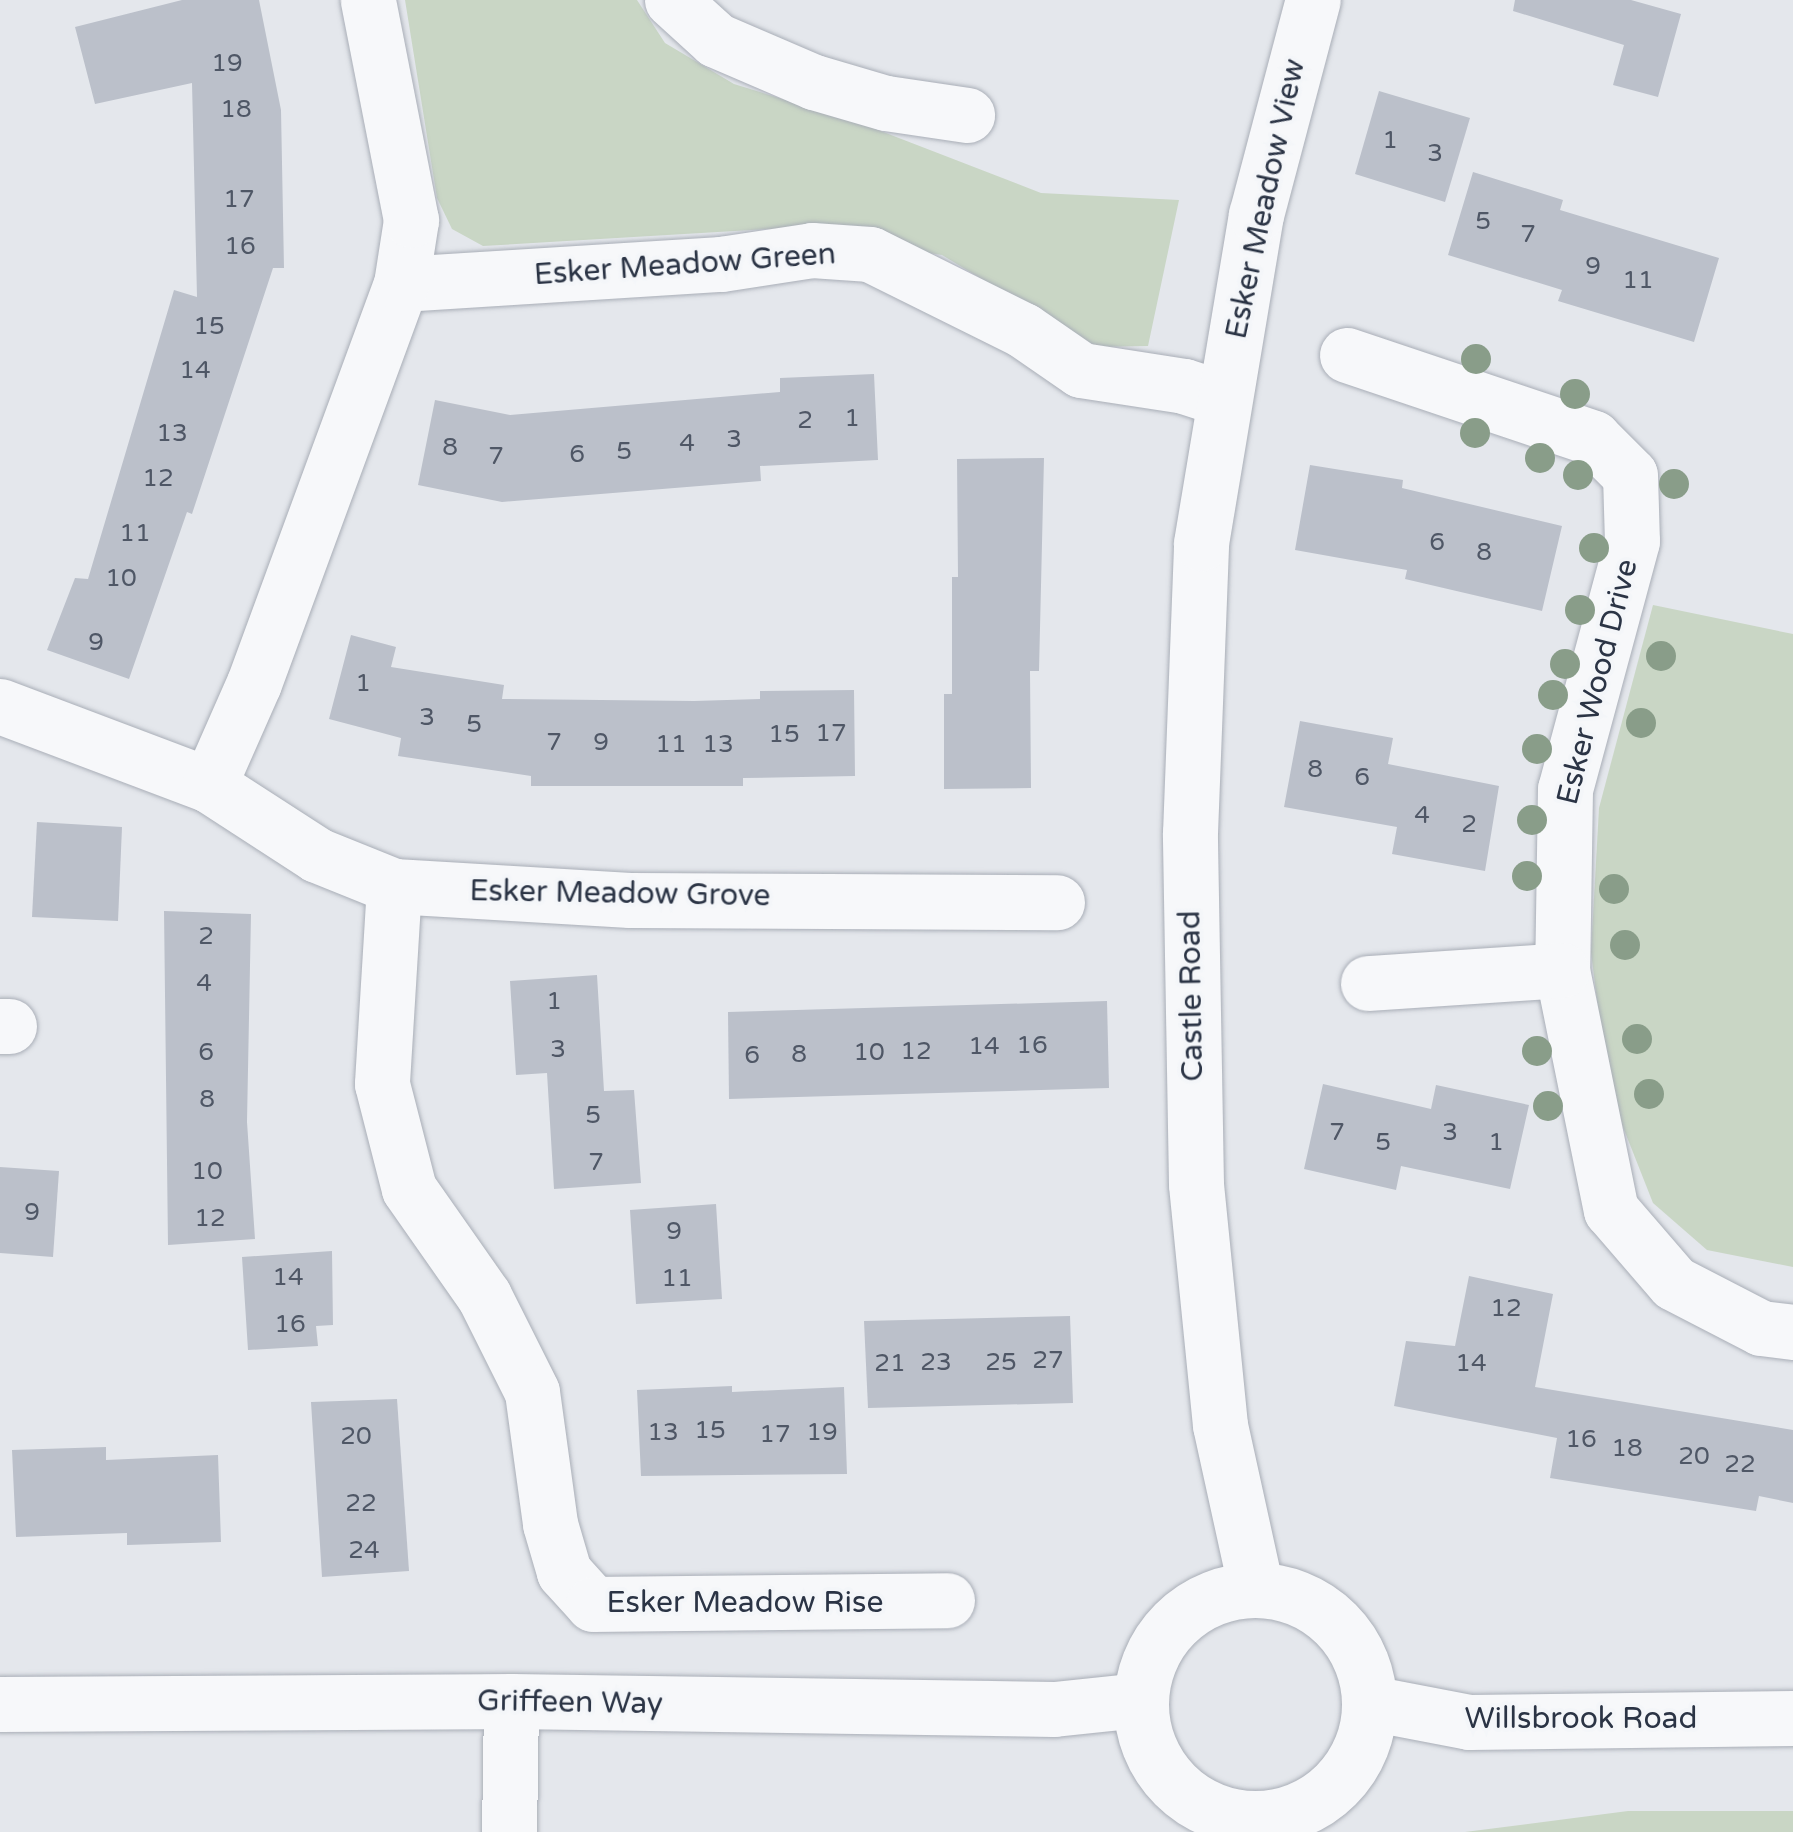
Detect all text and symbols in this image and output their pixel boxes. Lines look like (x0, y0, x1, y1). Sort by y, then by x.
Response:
house number: 19 (211, 48, 243, 78)
street label: Esker Meadow View (1219, 56, 1313, 342)
house number: 18 (220, 94, 252, 124)
house number: 1 (1382, 125, 1398, 155)
house number: 3 (1427, 138, 1443, 168)
house number: 17 (223, 184, 255, 214)
house number: 5 (1475, 206, 1491, 236)
house number: 7 (1520, 219, 1536, 249)
house number: 16 (224, 231, 256, 261)
street label: Esker Meadow Green (533, 236, 837, 294)
house number: 9 (1585, 251, 1601, 281)
house number: 11 (1622, 265, 1654, 295)
house number: 15 (193, 311, 225, 341)
house number: 14 (179, 355, 211, 385)
house number: 1 (844, 403, 860, 433)
house number: 2 (797, 405, 813, 435)
house number: 13 (156, 418, 188, 448)
house number: 3 (726, 424, 742, 454)
house number: 4 (679, 428, 695, 458)
house number: 8 (442, 432, 458, 462)
house number: 5 (616, 436, 632, 466)
house number: 6 (569, 439, 585, 469)
house number: 7 (488, 441, 504, 471)
house number: 12 (142, 463, 174, 493)
house number: 11 (119, 518, 151, 548)
house number: 6 (1429, 527, 1445, 557)
house number: 8 (1476, 537, 1492, 567)
street label: Esker Wood Drive (1550, 555, 1646, 809)
house number: 10 (105, 563, 137, 593)
house number: 9 (88, 627, 104, 657)
house number: 1 (355, 668, 371, 698)
house number: 3 (419, 702, 435, 732)
house number: 5 (466, 709, 482, 739)
house number: 17 (815, 718, 847, 748)
house number: 15 (768, 719, 800, 749)
house number: 7 (546, 727, 562, 757)
house number: 9 (593, 727, 609, 757)
house number: 11 (655, 729, 687, 759)
house number: 13 (702, 729, 734, 759)
house number: 8 (1307, 754, 1323, 784)
house number: 6 (1354, 762, 1370, 792)
house number: 4 (1414, 800, 1430, 830)
house number: 2 (1461, 809, 1477, 839)
street label: Esker Meadow Grove (469, 873, 771, 915)
street label: Castle Road (1173, 910, 1211, 1082)
house number: 2 (198, 921, 214, 951)
house number: 4 (196, 968, 212, 998)
house number: 1 (546, 986, 562, 1016)
house number: 16 (1016, 1030, 1048, 1060)
house number: 14 (968, 1031, 1000, 1061)
house number: 3 (550, 1034, 566, 1064)
house number: 12 (900, 1036, 932, 1066)
house number: 6 (198, 1037, 214, 1067)
house number: 10 (853, 1037, 885, 1067)
house number: 8 (791, 1039, 807, 1069)
house number: 6 (744, 1040, 760, 1070)
house number: 8 (199, 1084, 215, 1114)
house number: 5 (585, 1100, 601, 1130)
house number: 7 (1329, 1117, 1345, 1147)
house number: 3 (1442, 1117, 1458, 1147)
house number: 5 (1375, 1127, 1391, 1157)
house number: 1 (1488, 1127, 1504, 1157)
house number: 7 (588, 1147, 604, 1177)
house number: 10 (191, 1156, 223, 1186)
house number: 9 (24, 1197, 40, 1227)
house number: 12 (194, 1203, 226, 1233)
house number: 9 (666, 1216, 682, 1246)
house number: 14 (272, 1262, 304, 1292)
house number: 11 (661, 1263, 693, 1293)
house number: 12 (1490, 1293, 1522, 1323)
house number: 16 (274, 1309, 306, 1339)
house number: 27 (1032, 1345, 1064, 1375)
house number: 23 (920, 1347, 952, 1377)
house number: 25 (985, 1347, 1017, 1377)
house number: 21 (874, 1348, 906, 1378)
house number: 14 (1455, 1348, 1487, 1378)
house number: 15 (694, 1415, 726, 1445)
house number: 13 (647, 1417, 679, 1447)
house number: 19 (806, 1417, 838, 1447)
house number: 17 (759, 1419, 791, 1449)
house number: 20 (340, 1421, 372, 1451)
house number: 16 (1565, 1424, 1597, 1454)
house number: 18 (1611, 1433, 1643, 1463)
house number: 20 (1678, 1441, 1710, 1471)
house number: 22 (1724, 1449, 1756, 1479)
house number: 22 (345, 1488, 377, 1518)
house number: 24 (348, 1535, 380, 1565)
street label: Esker Meadow Rise (607, 1585, 883, 1621)
street label: Griffeen Way (477, 1683, 663, 1723)
street label: Willsbrook Road (1465, 1701, 1697, 1737)

